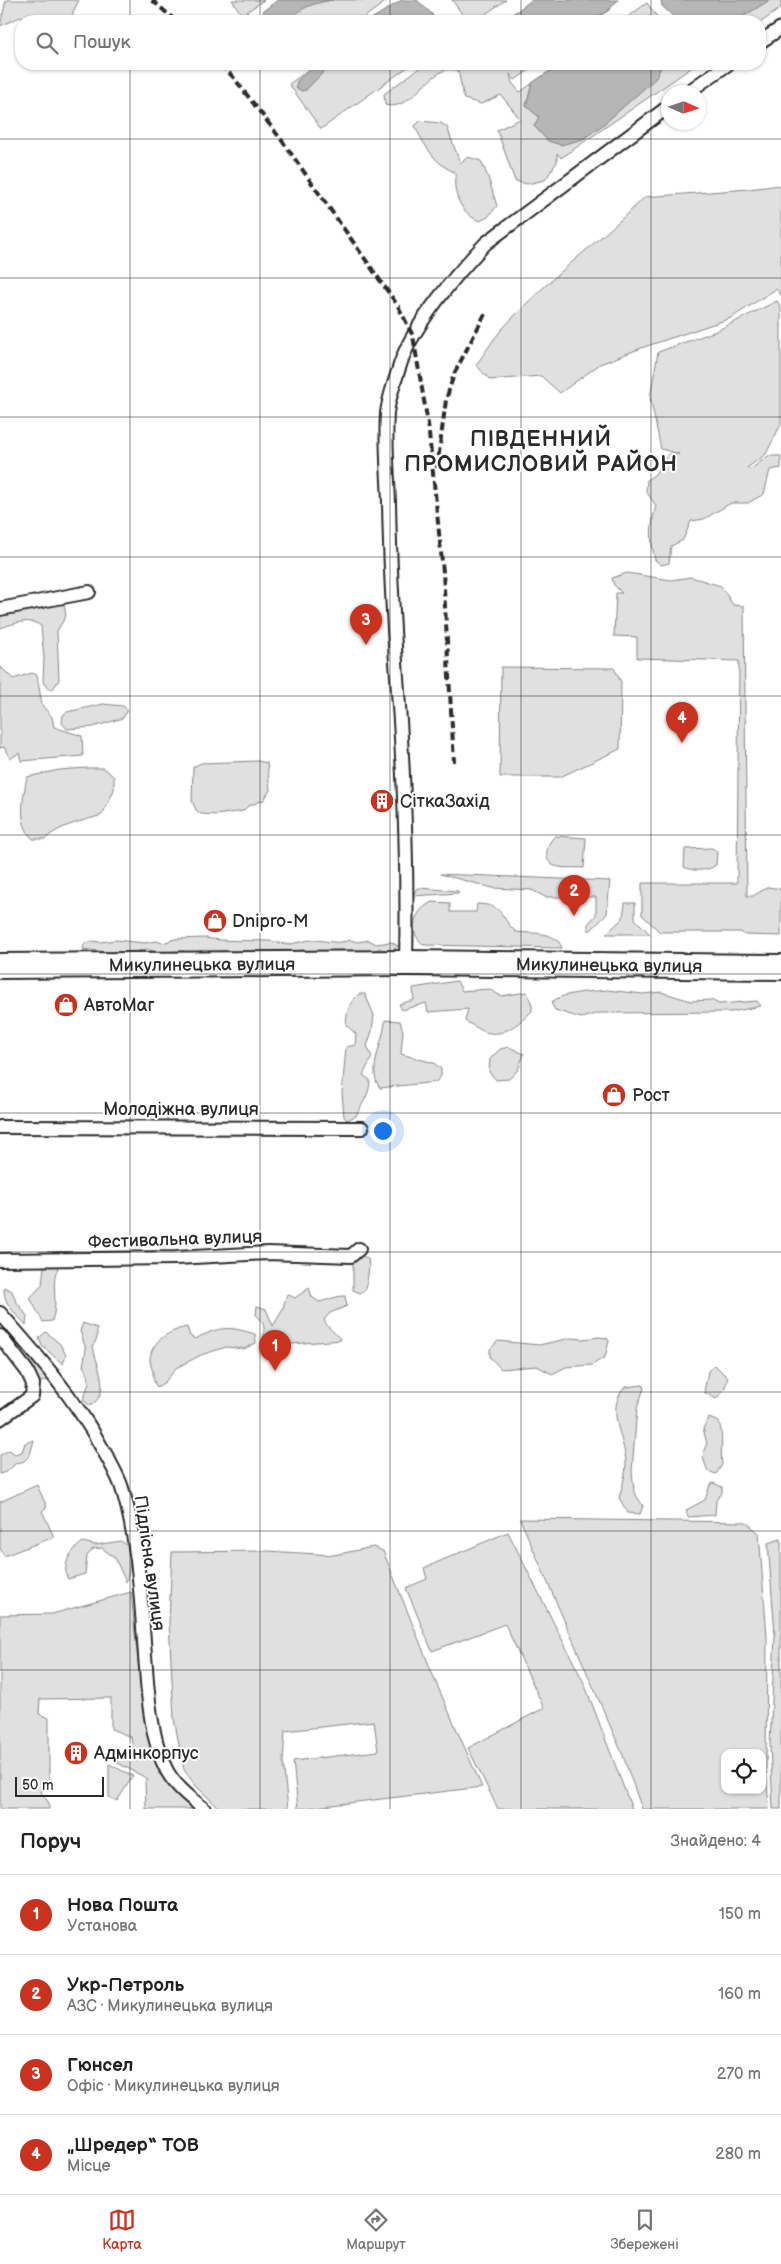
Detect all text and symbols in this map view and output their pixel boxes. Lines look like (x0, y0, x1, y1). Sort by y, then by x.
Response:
search box (15, 15, 766, 70)
icon: search (33, 29, 61, 57)
text: Пошук (73, 31, 131, 54)
north arrow (661, 85, 706, 130)
district label: ПІВДЕННИЙ ПРОМИСЛОВИЙ РАЙОН (404, 424, 678, 478)
pin: 3 (350, 604, 382, 645)
pin: 4 (666, 702, 698, 743)
building icon: СіткаЗахід (369, 788, 395, 814)
place label: СіткаЗахід (400, 791, 490, 812)
pin: 2 (558, 875, 590, 916)
shop icon: Dnipro-M (202, 908, 228, 934)
place label: Dnipro-M (232, 911, 308, 932)
street label: Микулинецька вулиця (109, 954, 295, 976)
street label: Микулинецька вулиця (516, 954, 702, 977)
shop icon: АвтоМаг (53, 992, 79, 1018)
place label: АвтоМаг (83, 995, 154, 1016)
shop icon: Рост (601, 1082, 627, 1108)
place label: Рост (632, 1085, 671, 1106)
street label: Молодіжна вулиця (103, 1099, 259, 1120)
your location (370, 1118, 396, 1144)
street label: Фестивальна вулиця (87, 1226, 263, 1253)
pin: 1 (259, 1330, 291, 1371)
street label: Підлісна вулиця (130, 1494, 169, 1632)
building icon: Адмінкорпус (63, 1740, 89, 1766)
place label: Адмінкорпус (93, 1743, 199, 1764)
map controls (721, 1749, 766, 1794)
button: locate (721, 1749, 766, 1794)
scale bar (15, 1774, 104, 1797)
text: 50 m (22, 1777, 54, 1794)
text: Поруч (20, 1829, 81, 1854)
text: Знайдено: 4 (671, 1832, 761, 1851)
text: Нова Пошта (67, 1894, 178, 1917)
text: 1 (33, 1905, 39, 1924)
text: 150 m (719, 1905, 761, 1924)
text: Установа (67, 1917, 137, 1936)
text: Укр-Петроль (67, 1974, 184, 1997)
text: 2 (31, 1985, 41, 2004)
text: 160 m (718, 1985, 761, 2004)
text: АЗС · Микулинецька вулиця (67, 1997, 273, 2016)
text: Гюнсел (67, 2054, 133, 2077)
text: 3 (31, 2065, 41, 2084)
text: 270 m (717, 2065, 761, 2084)
text: Офіс · Микулинецька вулиця (67, 2077, 280, 2096)
text: „Шредер“ ТОВ (67, 2134, 199, 2157)
text: 4 (31, 2145, 41, 2164)
text: 280 m (715, 2145, 761, 2164)
text: Місце (67, 2157, 111, 2176)
tab: Карта (102, 2206, 142, 2253)
tab: Маршрут (346, 2206, 406, 2253)
tab: Збережені (610, 2206, 679, 2253)

